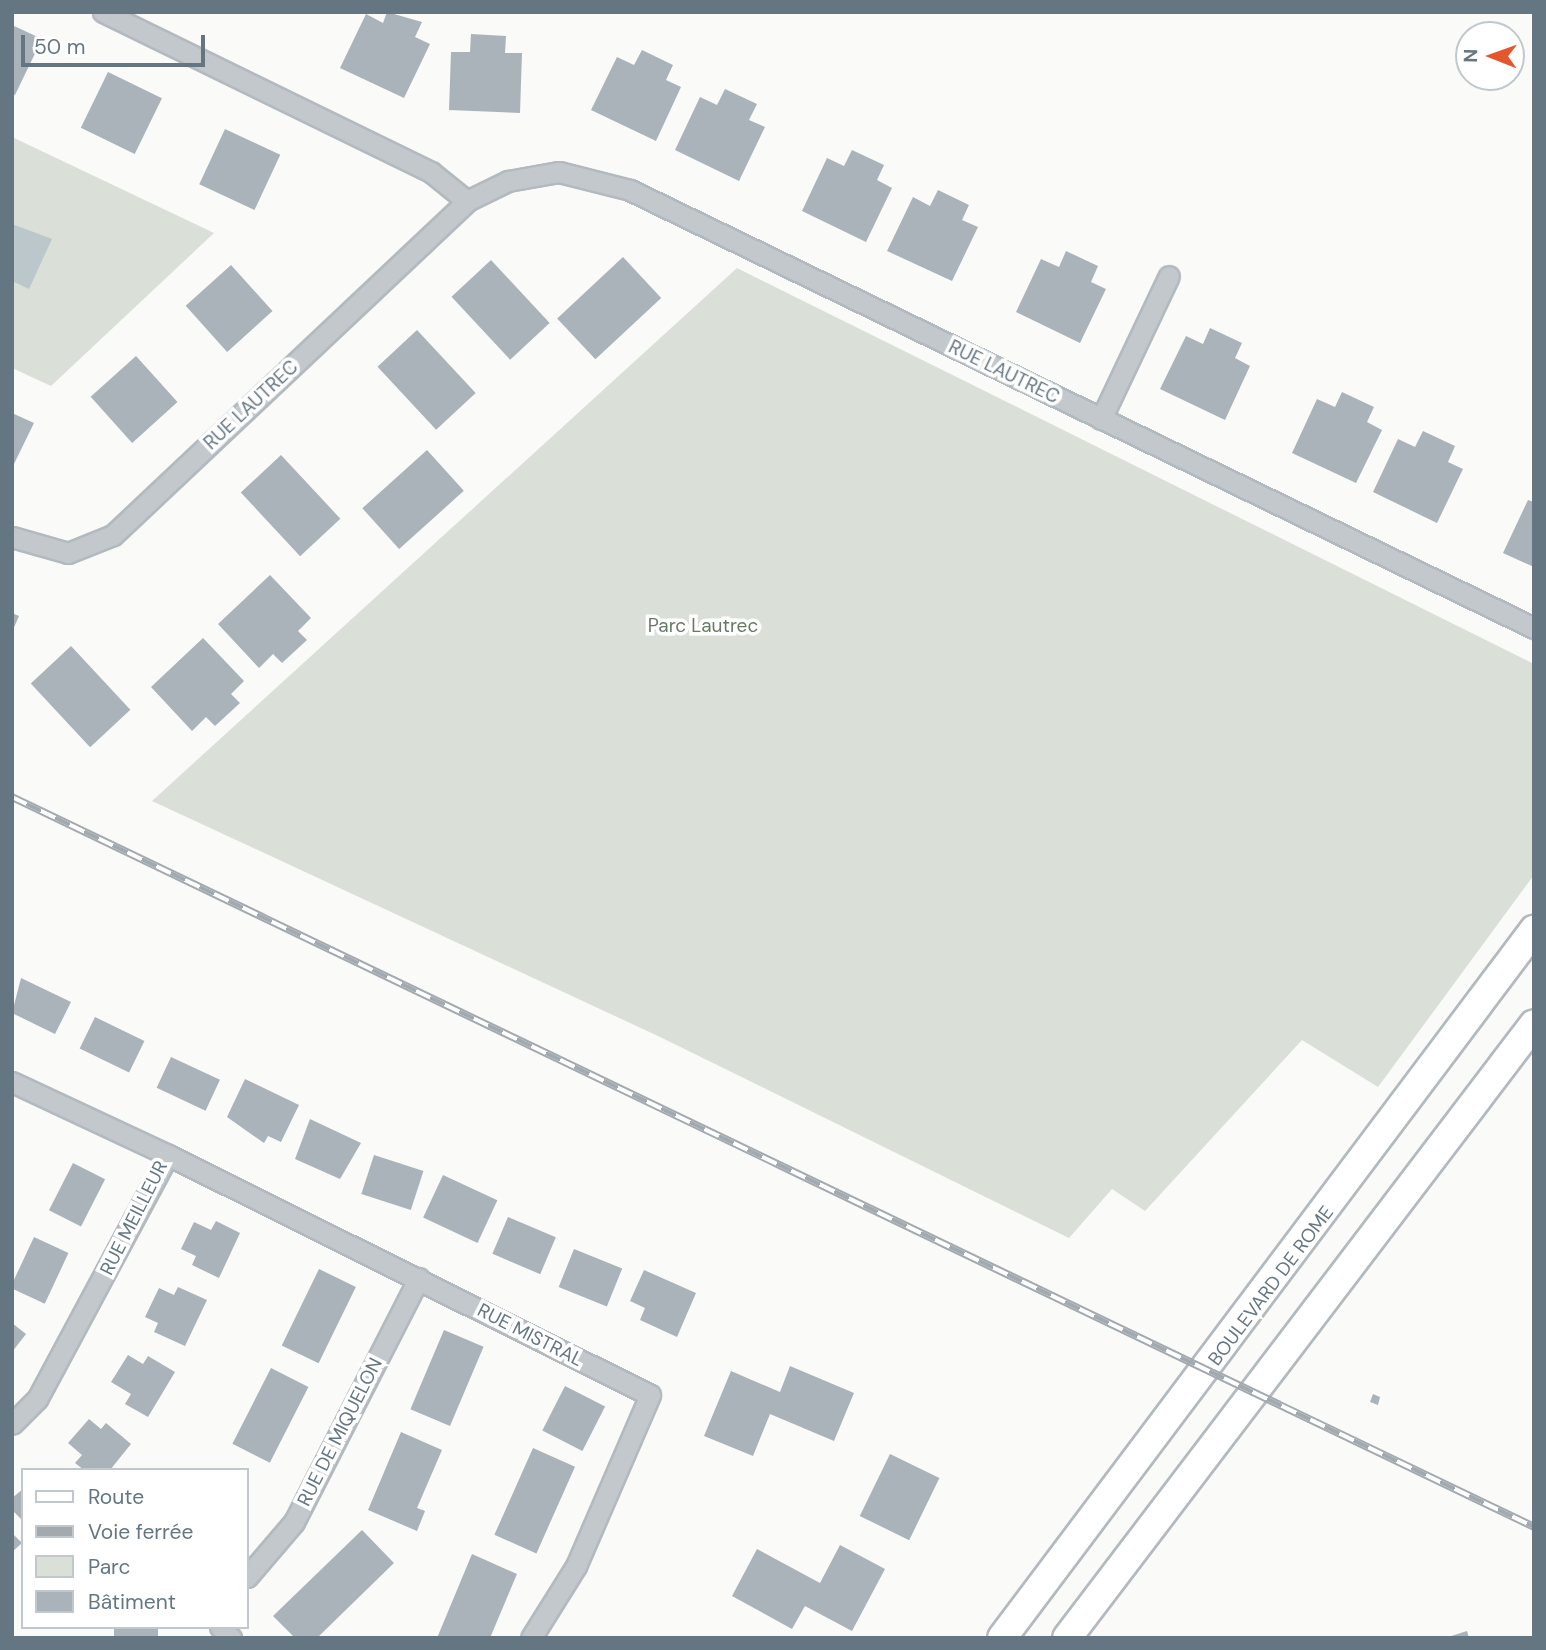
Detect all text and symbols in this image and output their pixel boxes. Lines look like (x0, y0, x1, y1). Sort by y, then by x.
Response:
scale bar (24, 21, 208, 65)
north arrow (1455, 21, 1525, 91)
text: 50 m (34, 33, 85, 61)
text: N (1458, 49, 1483, 63)
street label: RUE LAUTREC (945, 335, 1063, 409)
street label: RUE LAUTREC (199, 356, 303, 454)
park label: Parc Lautrec (648, 615, 758, 637)
street label: RUE MEILLEUR (95, 1157, 173, 1279)
street label: BOULEVARD DE ROME (1204, 1202, 1338, 1370)
street label: RUE MISTRAL (473, 1299, 587, 1371)
street label: RUE DE MIQUELON (293, 1354, 387, 1510)
legend (21, 1468, 248, 1629)
text: Route (88, 1483, 144, 1511)
text: Voie ferrée (88, 1518, 193, 1546)
text: Parc (88, 1553, 131, 1581)
text: Bâtiment (88, 1588, 176, 1616)

